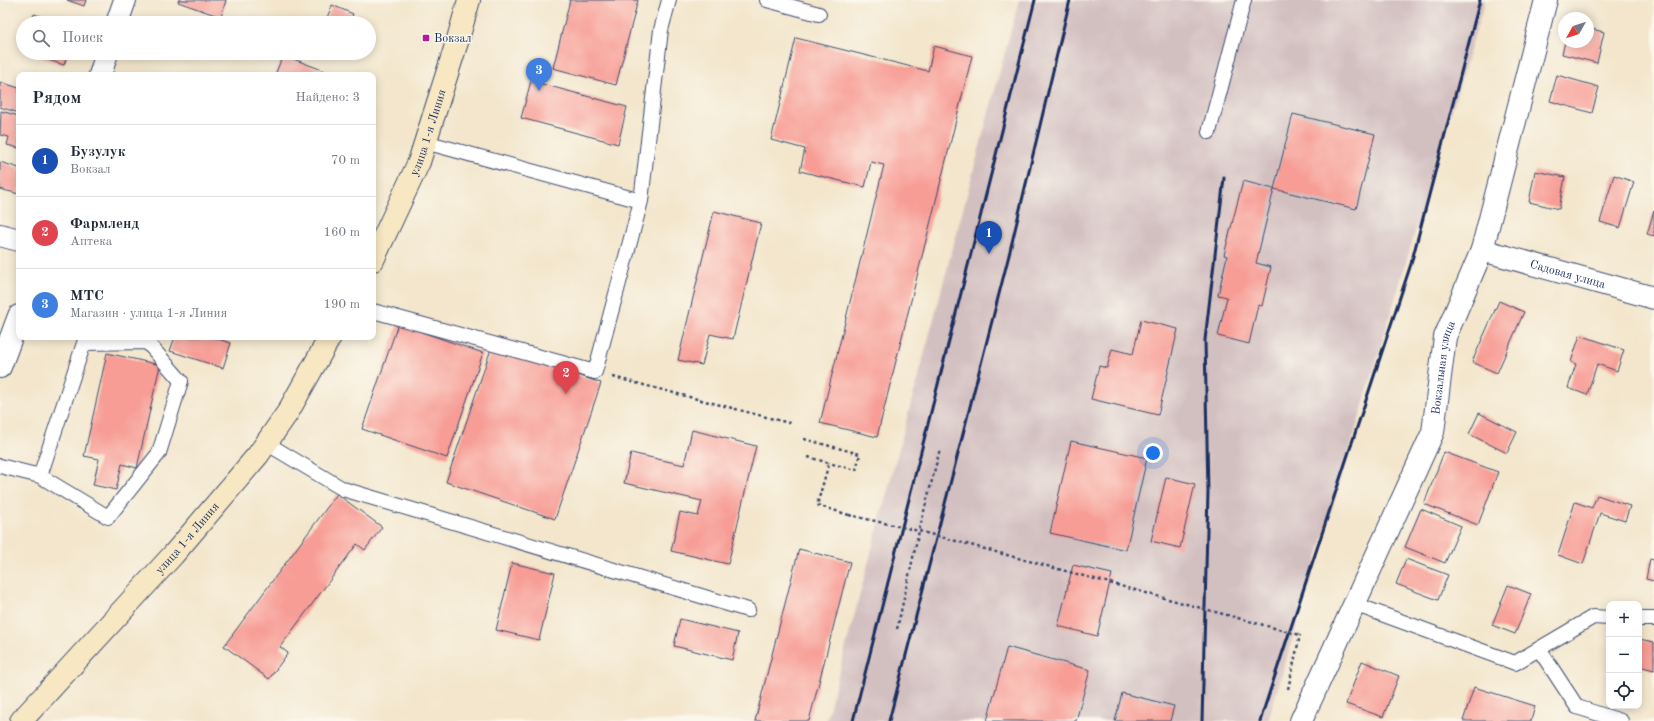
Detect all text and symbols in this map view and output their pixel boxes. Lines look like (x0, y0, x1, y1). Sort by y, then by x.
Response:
north arrow (1558, 12, 1594, 48)
search box (16, 16, 376, 60)
icon: search (30, 27, 52, 49)
text: Поиск (62, 31, 103, 46)
marker: Вокзал (421, 33, 431, 43)
place label: Вокзал (434, 33, 471, 45)
pin: 3 (526, 58, 552, 91)
street label: улица 1-я Линия (408, 88, 449, 178)
text: Рядом (32, 90, 81, 107)
text: Найдено: 3 (296, 91, 360, 104)
text: Бузулук (70, 145, 126, 160)
text: 1 (41, 154, 49, 167)
text: 70 m (331, 154, 360, 167)
text: Вокзал (70, 163, 111, 176)
text: Фармленд (70, 217, 139, 232)
pin: 1 (976, 221, 1002, 254)
text: 2 (41, 226, 49, 239)
text: 160 m (323, 226, 360, 239)
text: Аптека (70, 235, 112, 248)
street label: Садовая улица (1528, 259, 1607, 291)
text: МТС (70, 289, 104, 304)
text: 3 (41, 298, 49, 311)
text: 190 m (323, 298, 360, 311)
text: Магазин · улица 1-я Линия (70, 307, 227, 320)
street label: Вокзальная улица (1430, 319, 1458, 415)
pin: 2 (553, 361, 579, 394)
your location (1143, 443, 1163, 463)
street label: улица 1-я Линия (154, 501, 222, 577)
map controls (1606, 601, 1642, 709)
button: + (1606, 601, 1642, 637)
button: − (1606, 637, 1642, 673)
button: locate (1606, 673, 1642, 709)

